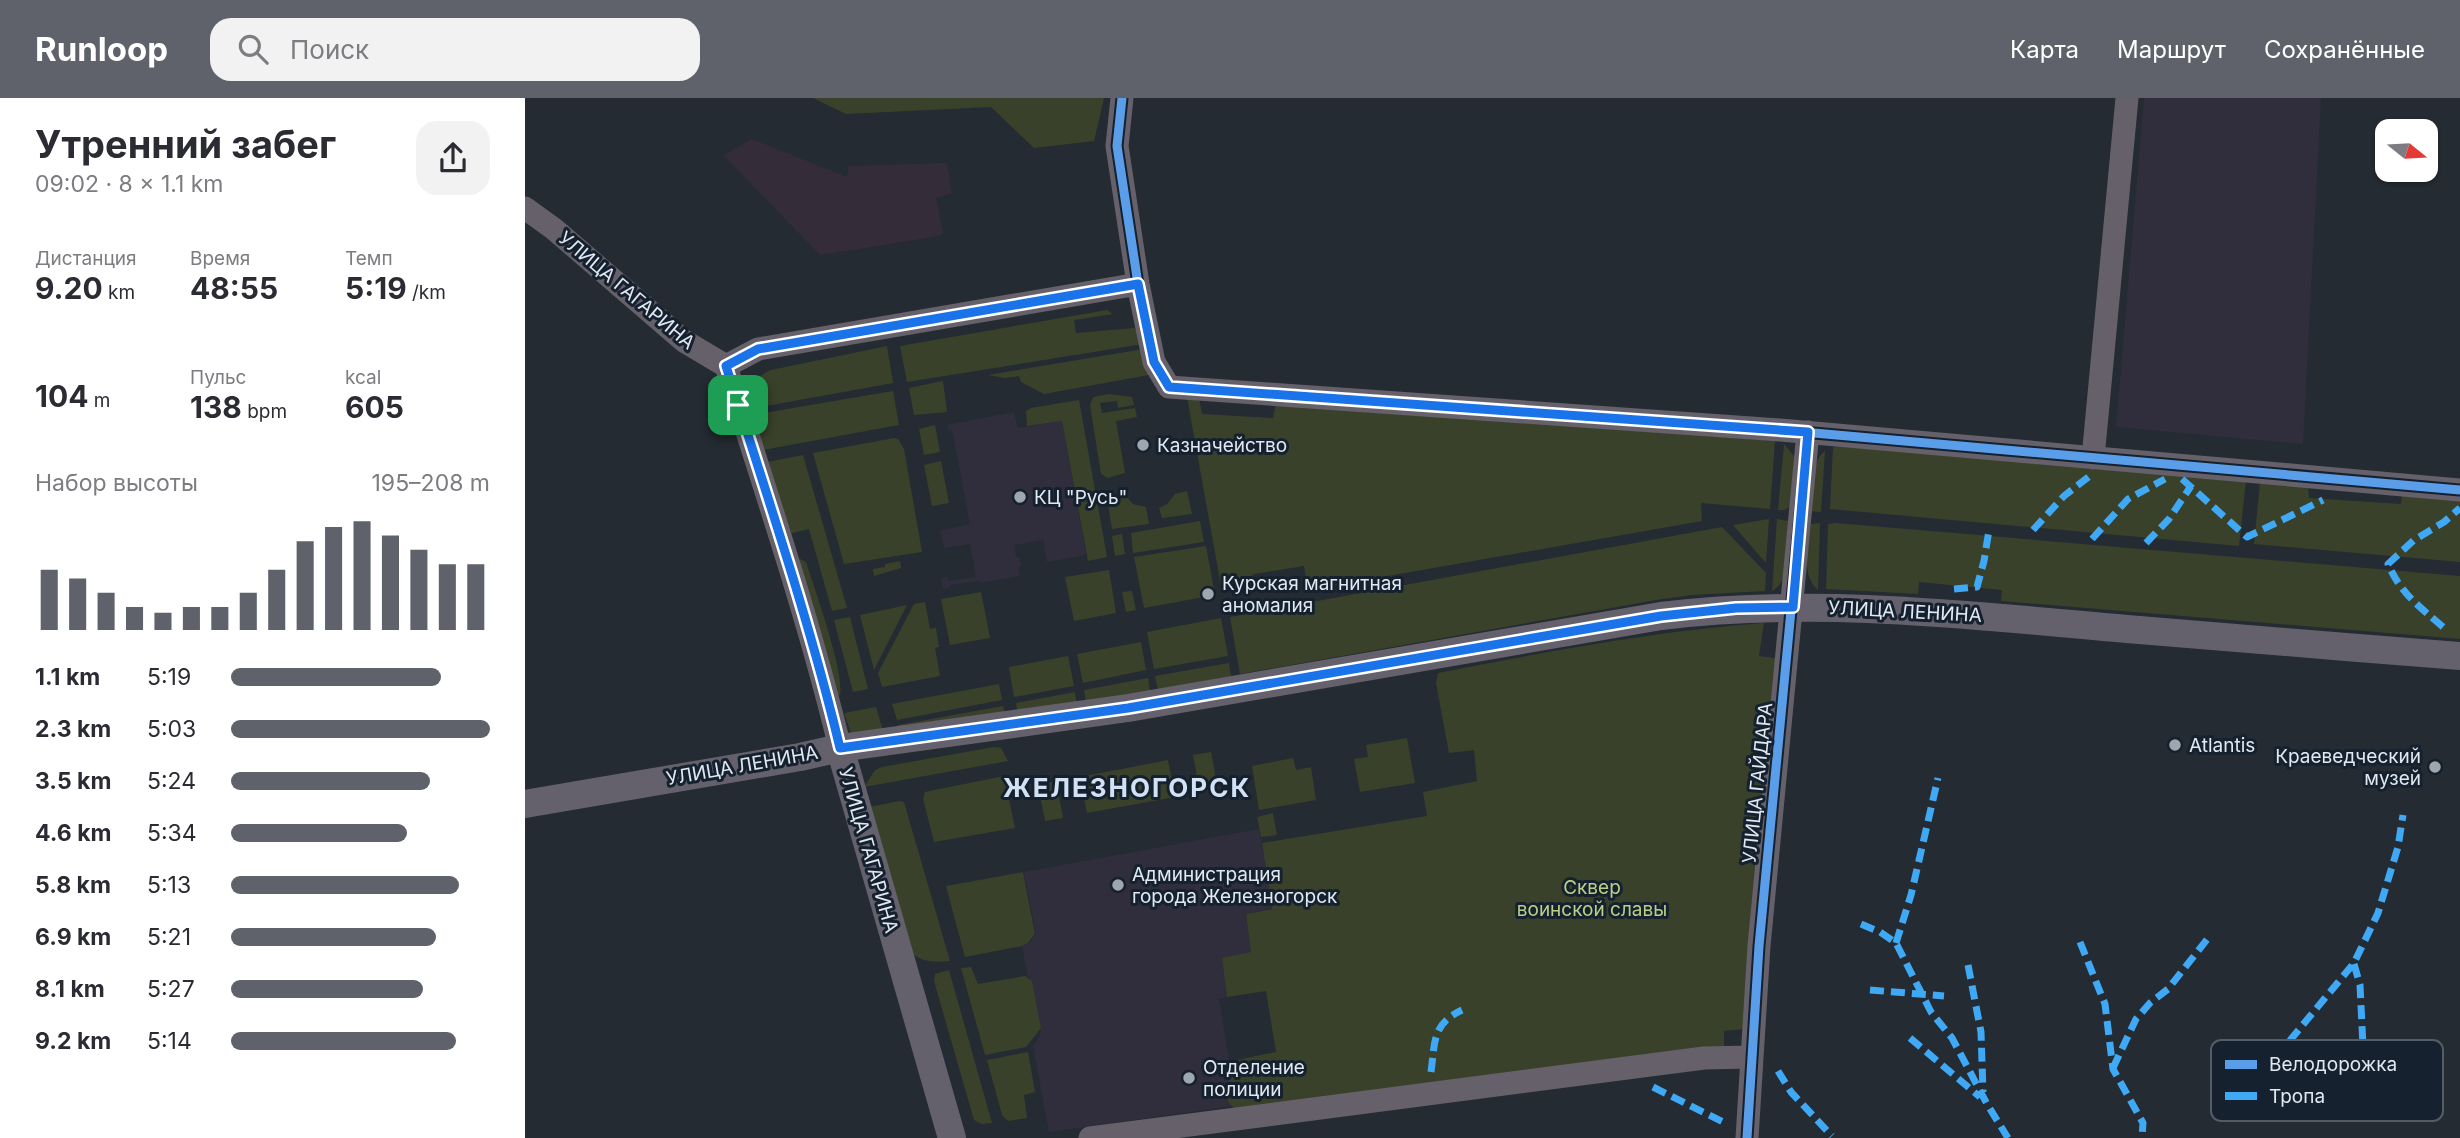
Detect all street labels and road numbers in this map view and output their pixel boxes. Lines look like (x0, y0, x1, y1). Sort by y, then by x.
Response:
street label: УЛИЦА ГАГАРИНА (554, 227, 700, 354)
street label: УЛИЦА ЛЕНИНА (1828, 596, 1982, 627)
street label: УЛИЦА ГАЙДАРА (1737, 701, 1777, 865)
street label: УЛИЦА ЛЕНИНА (664, 741, 820, 790)
street label: УЛИЦА ГАГАРИНА (834, 765, 903, 936)

